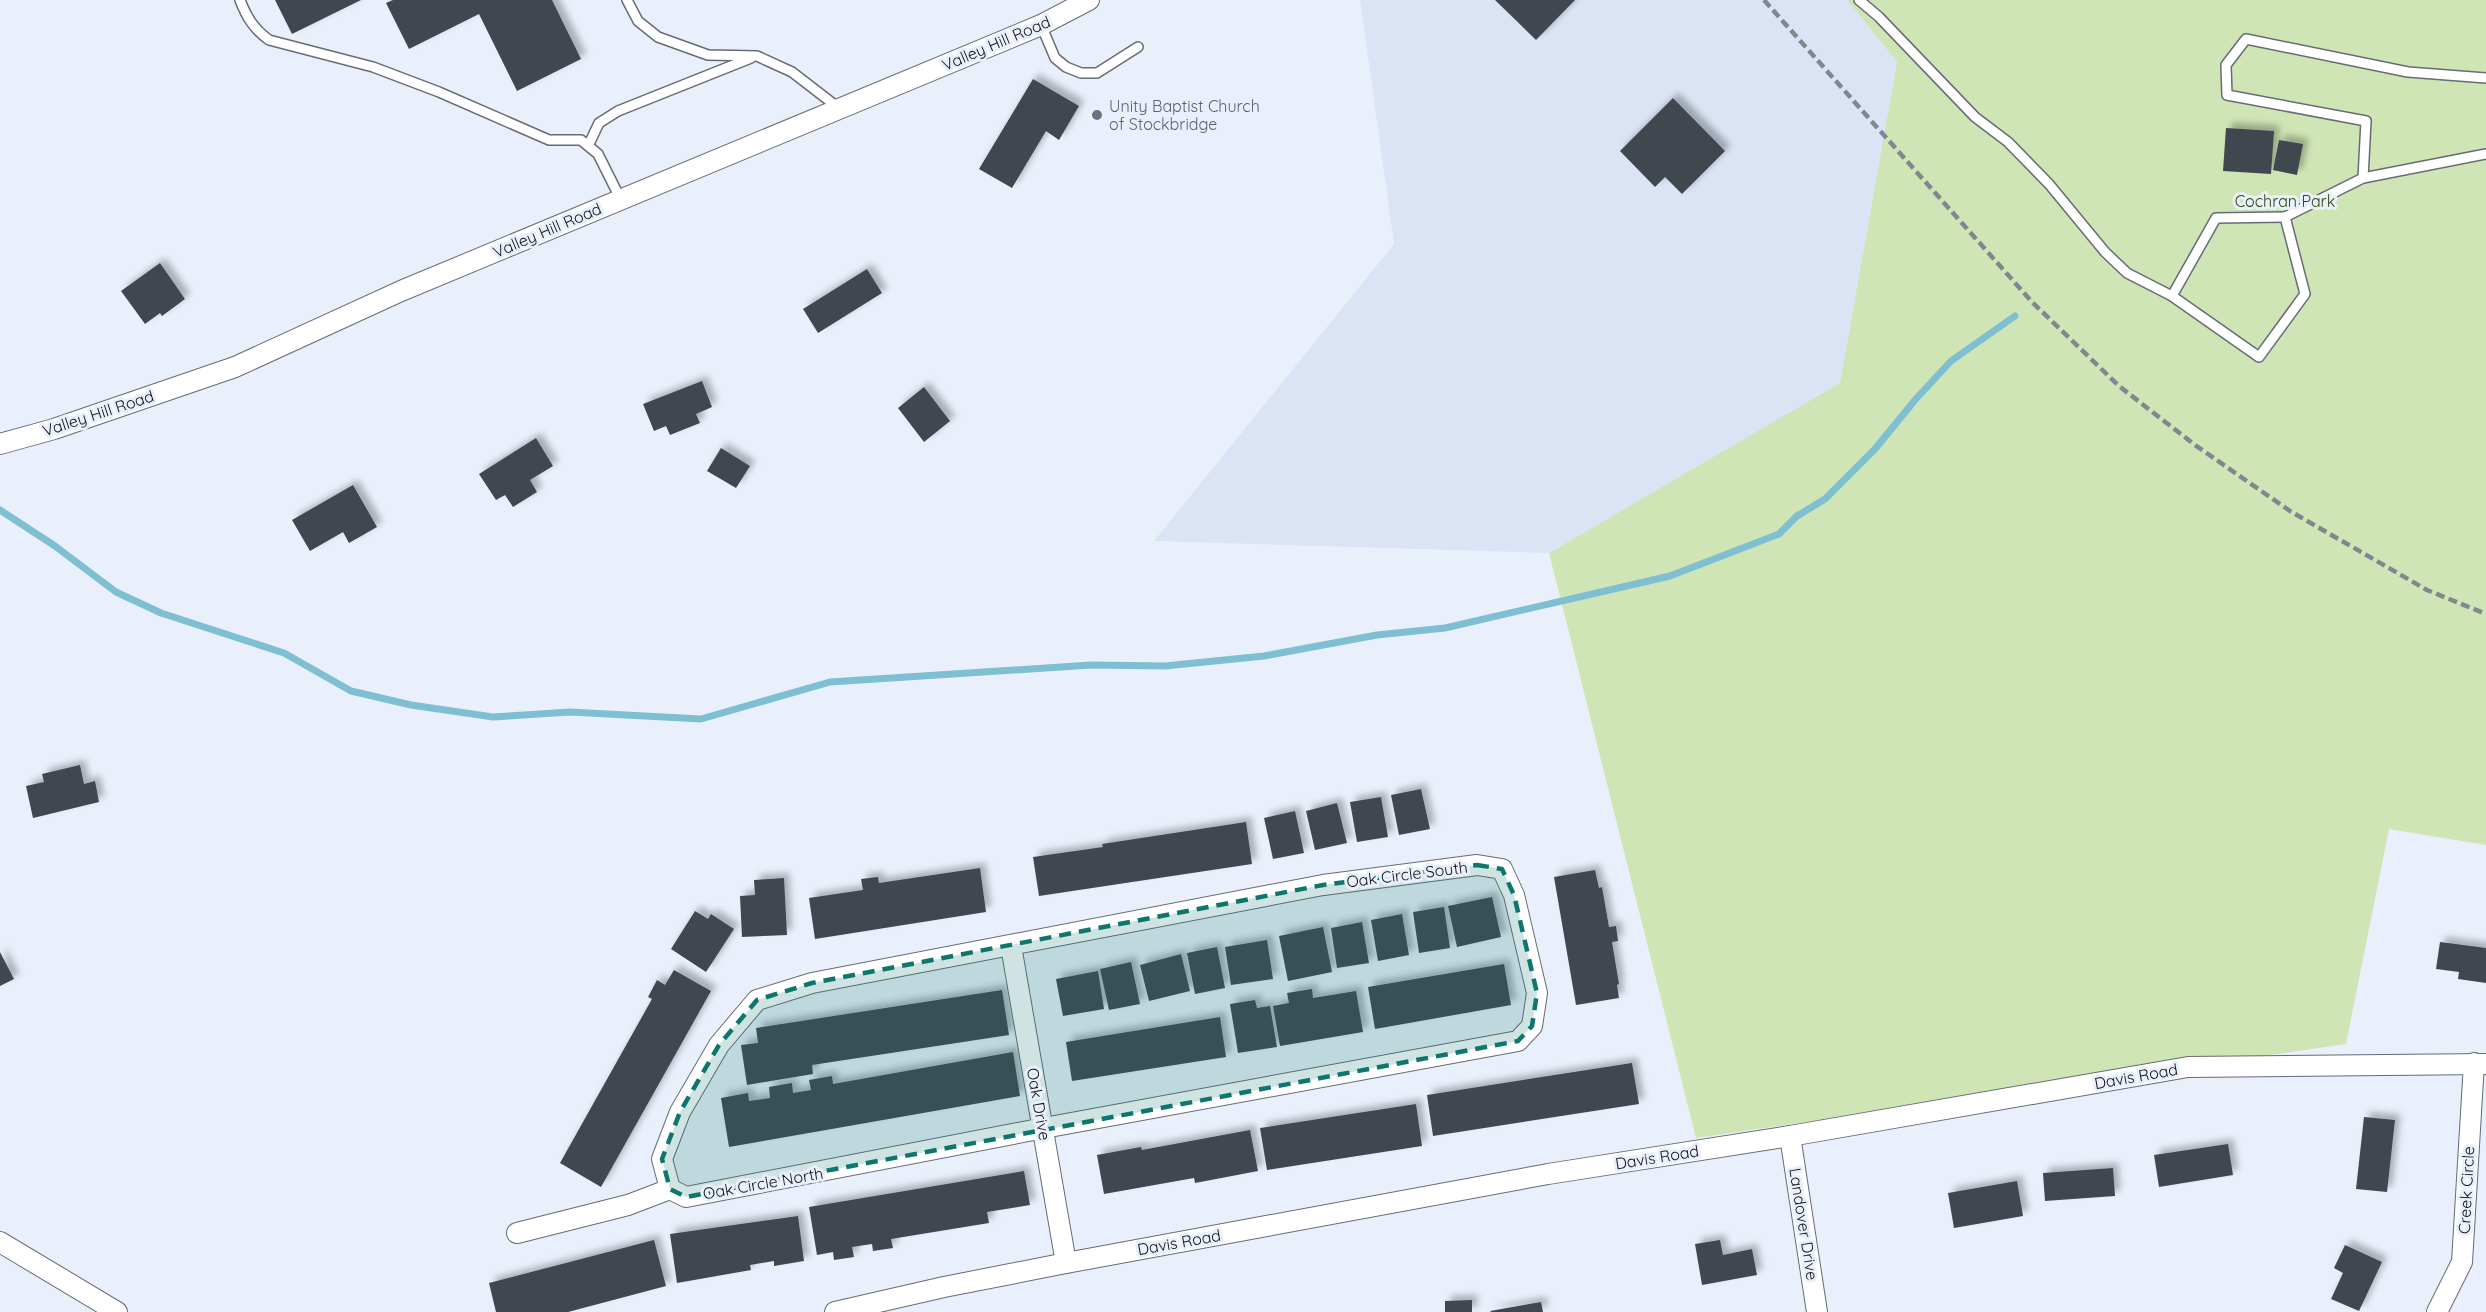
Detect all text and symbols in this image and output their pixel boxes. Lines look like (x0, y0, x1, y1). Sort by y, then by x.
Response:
street label: Valley Hill Road (939, 11, 1053, 75)
place label: Unity Baptist Church of Stockbridge (1109, 96, 1260, 134)
marker: Unity Baptist Church of Stockbridge (1090, 108, 1104, 122)
park label: Cochran Park (2235, 191, 2335, 211)
street label: Valley Hill Road (490, 198, 604, 262)
street label: Valley Hill Road (40, 386, 156, 440)
street label: Oak Circle South (1345, 857, 1469, 891)
street label: Davis Road (2093, 1059, 2179, 1093)
street label: Oak Drive (1023, 1066, 1055, 1142)
street label: Davis Road (1614, 1141, 1700, 1173)
street label: Creek Circle (2454, 1146, 2478, 1234)
street label: Oak Circle North (701, 1163, 825, 1203)
street label: Landover Drive (1785, 1167, 1823, 1281)
street label: Davis Road (1136, 1225, 1222, 1259)

